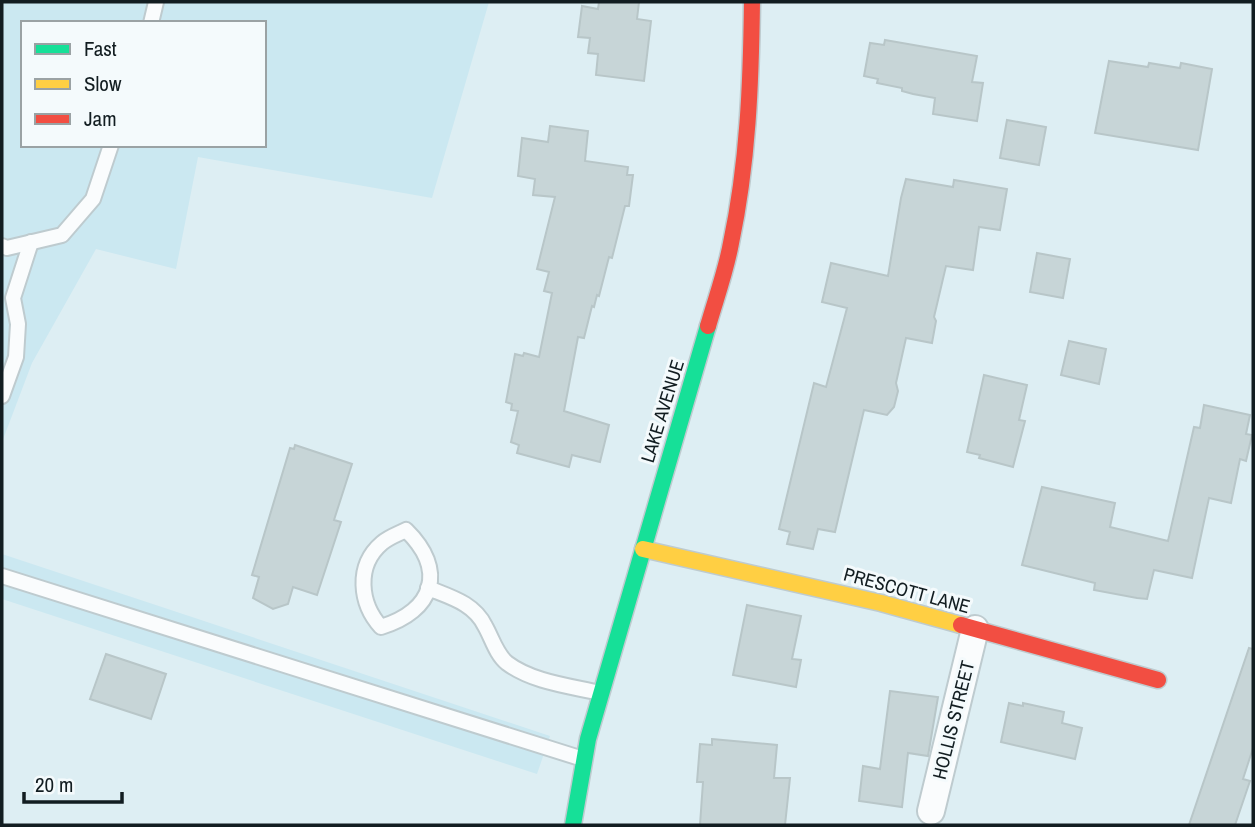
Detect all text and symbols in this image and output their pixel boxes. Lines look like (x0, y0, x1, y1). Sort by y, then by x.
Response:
legend (21, 21, 266, 147)
text: Fast (84, 34, 117, 63)
text: Slow (84, 69, 122, 98)
text: Jam (84, 104, 117, 133)
street label: LAKE AVENUE (634, 356, 690, 466)
street label: PRESCOTT LANE (841, 561, 973, 619)
street label: HOLLIS STREET (926, 658, 980, 782)
scale bar (24, 760, 122, 804)
text: 20 m (35, 770, 73, 799)

